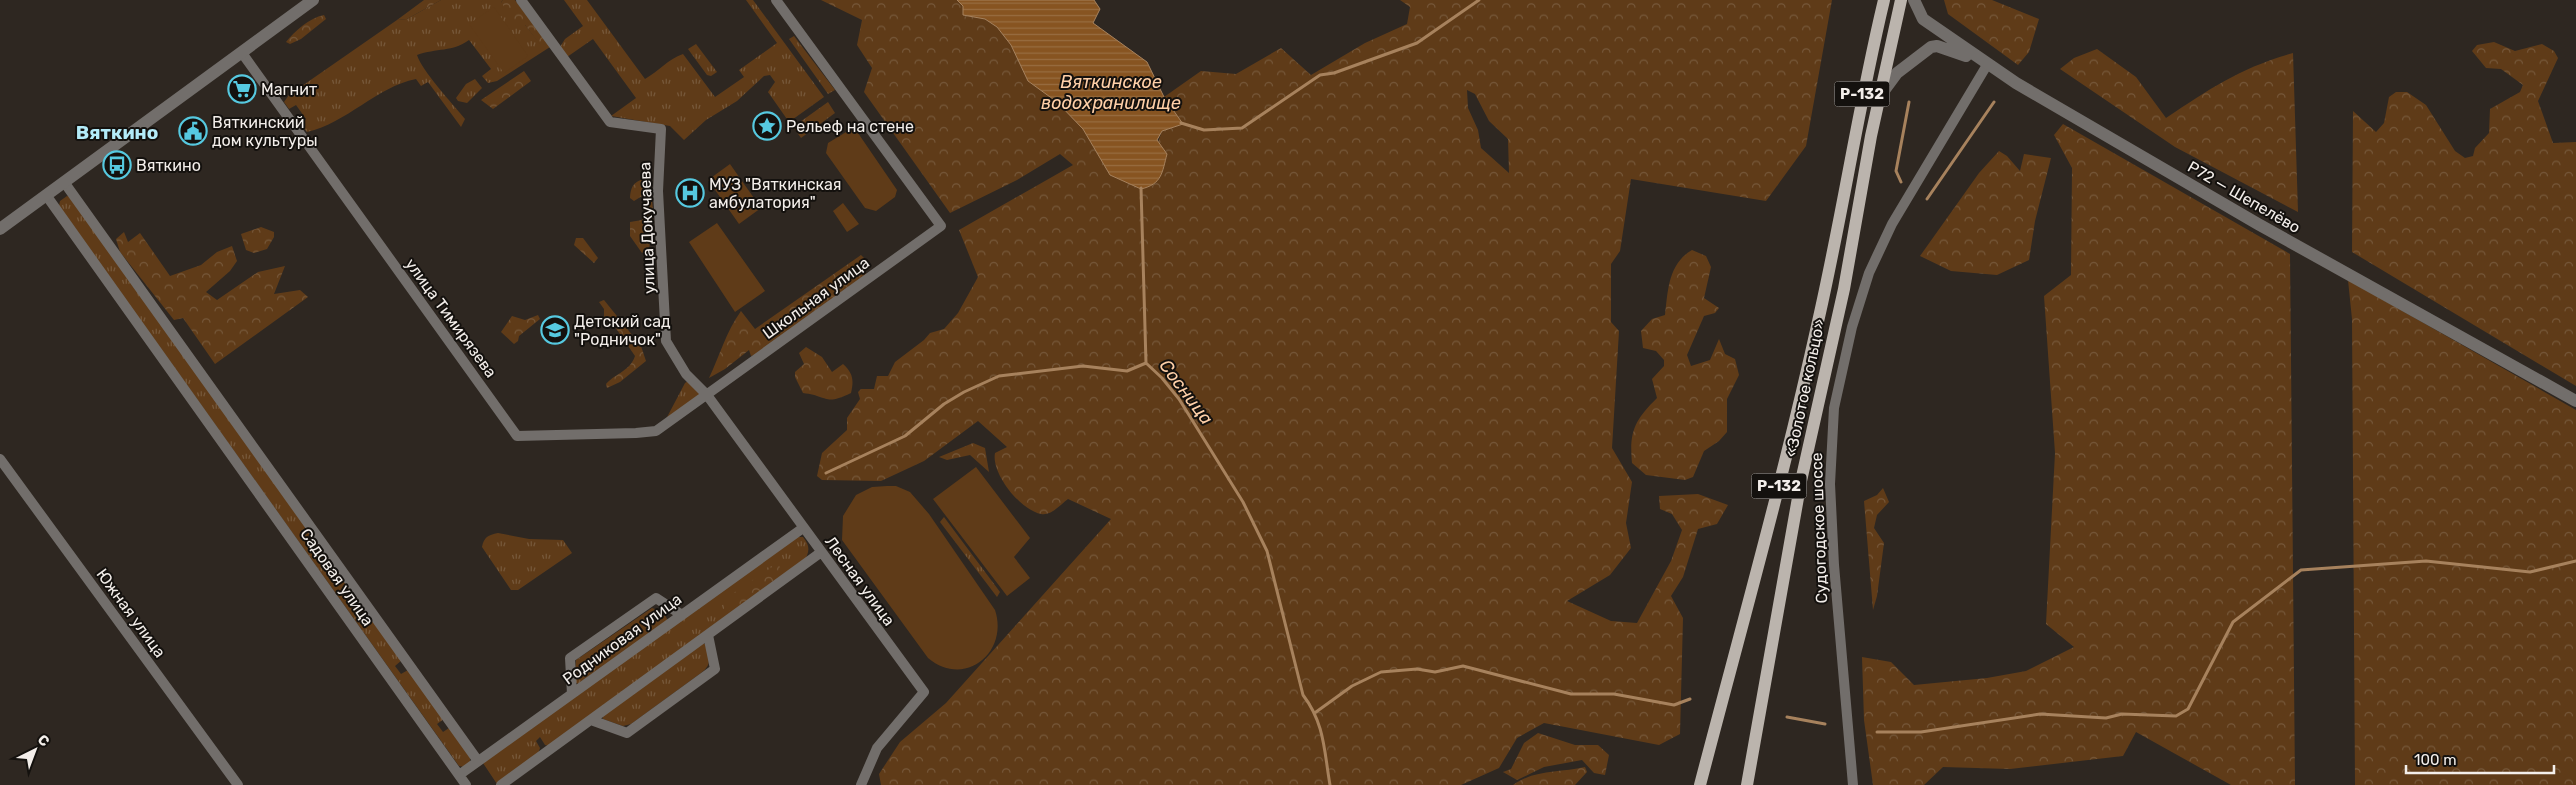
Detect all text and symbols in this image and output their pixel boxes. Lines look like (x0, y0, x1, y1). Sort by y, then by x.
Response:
water label: Вяткинское водохранилище (1041, 71, 1181, 114)
supermarket icon: Магнит (227, 74, 257, 104)
place label: Магнит (261, 80, 317, 99)
road number: Р-132 (1834, 82, 1890, 106)
place icon: Рельеф на стене (752, 111, 782, 141)
place label: Вяткинский дом культуры (212, 113, 318, 150)
public building icon: Вяткинский дом культуры (178, 116, 208, 146)
place label: Рельеф на стене (786, 117, 914, 136)
district label: Вяткино (76, 121, 158, 144)
bus stop icon: Вяткино (102, 150, 132, 180)
place label: Вяткино (136, 156, 201, 175)
street label: Р72 — Шепелёво (2184, 157, 2304, 237)
street label: улица Докучаева (635, 162, 659, 294)
place label: МУЗ "Вяткинская амбулатория" (709, 175, 842, 212)
hospital icon: МУЗ "Вяткинская амбулатория" (675, 178, 705, 208)
street label: Школьная улица (759, 253, 873, 343)
street label: улица Тимирязева (401, 255, 501, 381)
place label: Детский сад "Родничок" (574, 312, 671, 349)
school or university icon: Детский сад "Родничок" (540, 315, 570, 345)
street label: «Золотое кольцо» (1781, 317, 1829, 459)
water label: Сосница (1154, 355, 1218, 429)
street label: Судогодское шоссе (1807, 452, 1831, 604)
road number: Р-132 (1752, 474, 1806, 498)
street label: Садовая улица (296, 525, 378, 629)
street label: Лесная улица (821, 532, 899, 630)
street label: Южная улица (92, 565, 170, 661)
street label: Родниковая улица (559, 589, 685, 689)
north arrow (10, 725, 60, 775)
text: С (34, 731, 53, 750)
scale bar (2406, 742, 2554, 774)
text: 100 m (2414, 751, 2456, 769)

